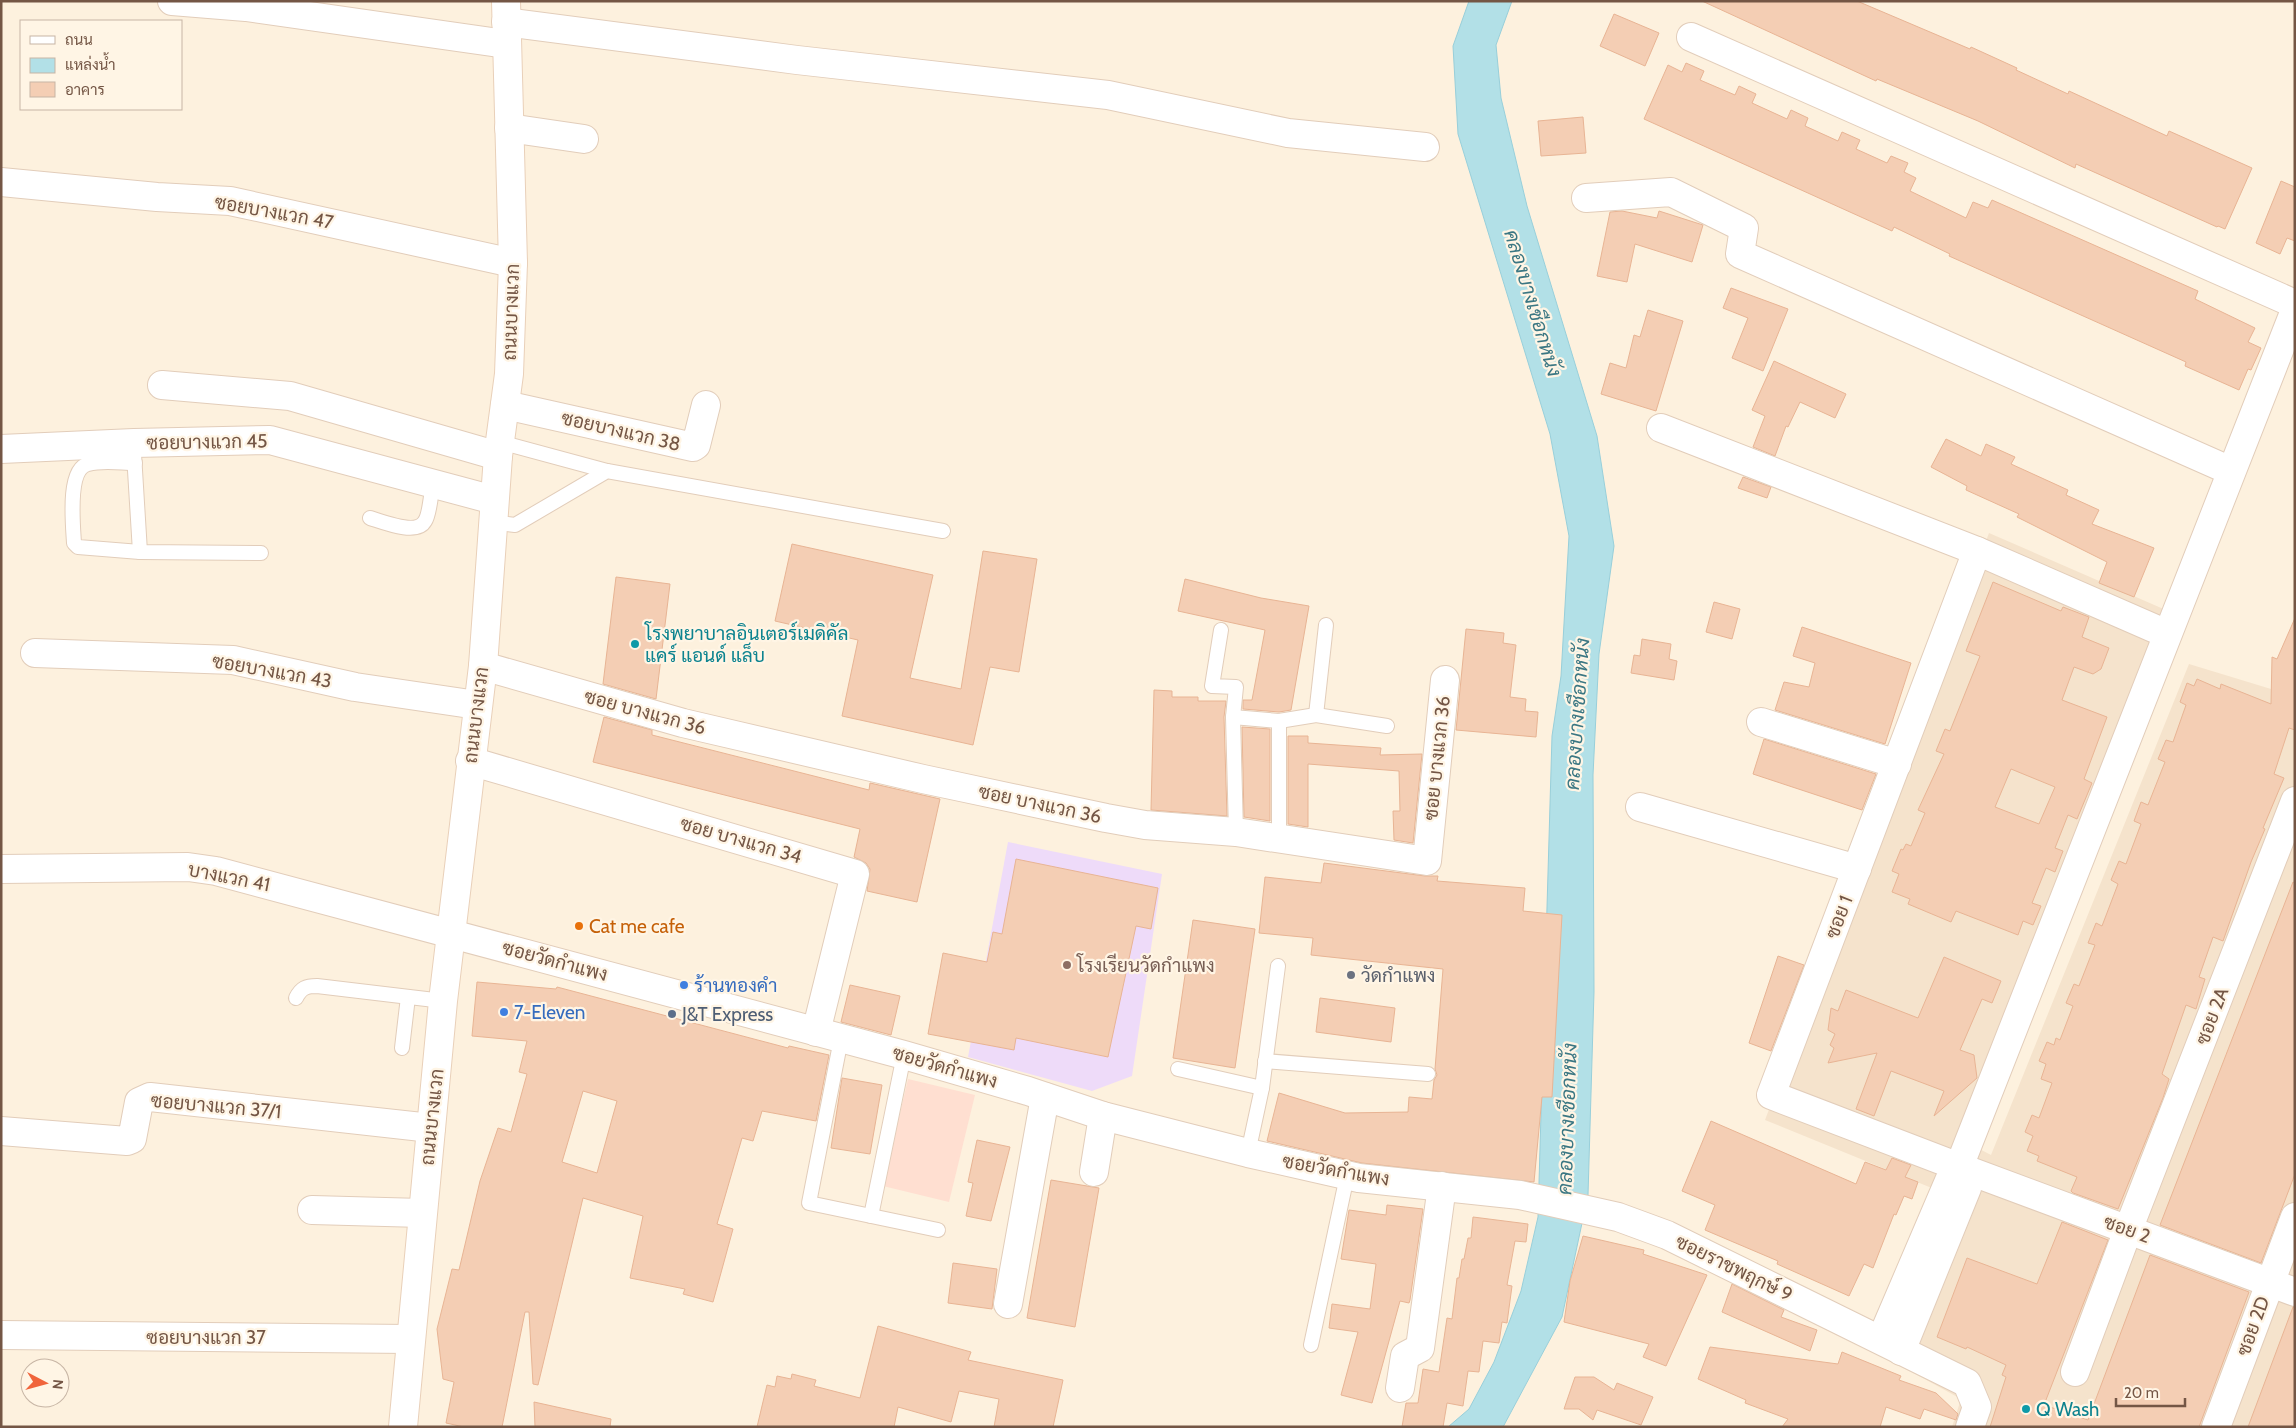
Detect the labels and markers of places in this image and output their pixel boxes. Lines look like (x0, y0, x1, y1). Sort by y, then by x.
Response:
place label: โรงพยาบาลอินเตอร์เมดิคัล แคร์ แอนด์ แล็บ (644, 621, 849, 667)
marker: โรงพยาบาลอินเตอร์เมดิคัล แคร์ แอนด์ แล็บ (629, 638, 641, 650)
place label: Cat me cafe (589, 915, 685, 938)
marker: Cat me cafe (573, 920, 585, 932)
place label: โรงเรียนวัดกำแพง (1076, 953, 1215, 977)
marker: โรงเรียนวัดกำแพง (1061, 959, 1073, 971)
place label: วัดกำแพง (1361, 964, 1435, 987)
marker: วัดกำแพง (1345, 969, 1357, 981)
place label: ร้านทองคำ (694, 974, 777, 997)
marker: ร้านทองคำ (678, 979, 690, 991)
place label: 7-Eleven (514, 1001, 585, 1024)
place label: J&T Express (681, 1003, 773, 1026)
marker: 7-Eleven (498, 1006, 510, 1018)
marker: J&T Express (666, 1008, 678, 1020)
place label: Q Wash (2036, 1398, 2099, 1421)
marker: Q Wash (2020, 1403, 2032, 1415)

